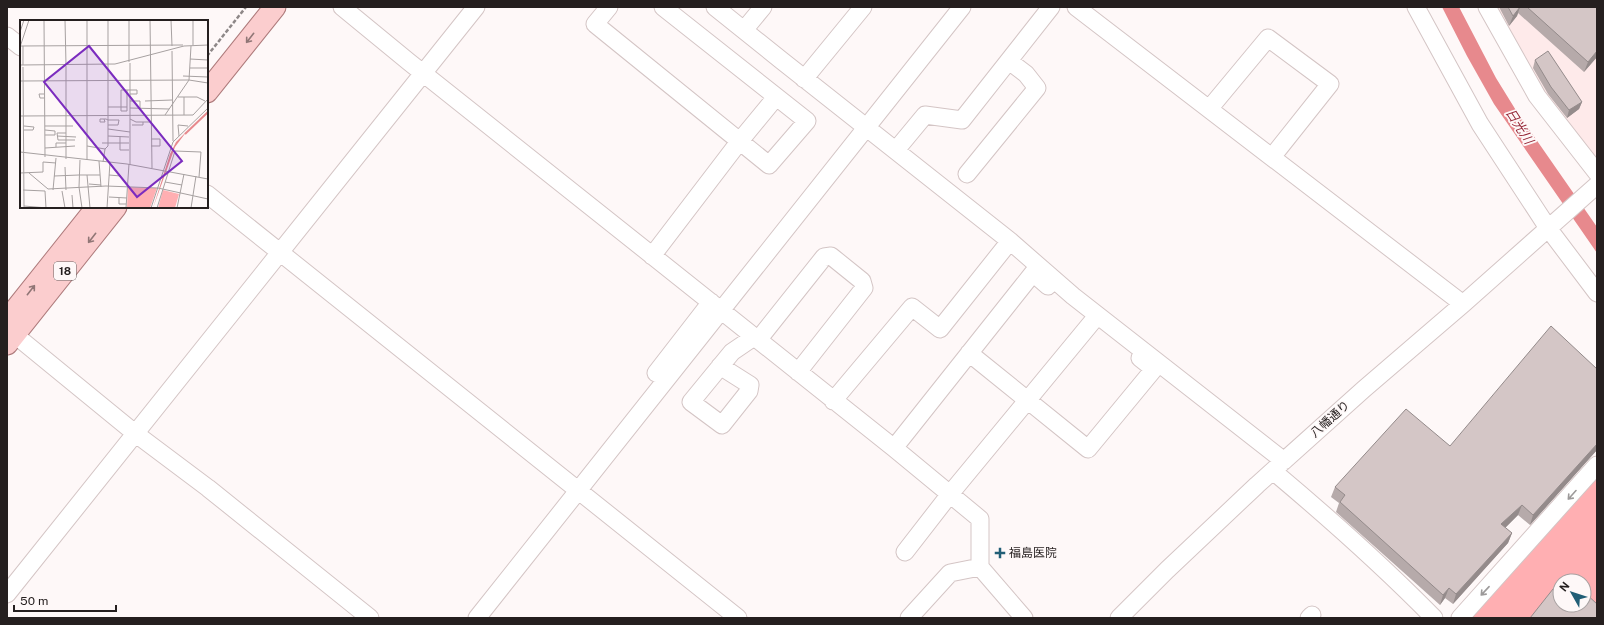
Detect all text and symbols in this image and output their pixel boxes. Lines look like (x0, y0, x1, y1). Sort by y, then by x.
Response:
inset map (20, 20, 208, 208)
one-way arrow (246, 32, 255, 43)
water label: 日光川 (1503, 106, 1538, 148)
one-way arrow (87, 232, 96, 243)
road number: 18 (54, 262, 76, 280)
one-way arrow (27, 284, 36, 295)
street label: 八幡通り (1307, 398, 1353, 440)
one-way arrow (1567, 490, 1576, 500)
place label: 福島医院 (1009, 546, 1057, 560)
marker: 福島医院 (994, 547, 1006, 559)
north arrow (1552, 573, 1592, 613)
text: N (1557, 580, 1572, 594)
one-way arrow (1480, 586, 1489, 596)
scale bar (14, 587, 116, 613)
text: 50 m (20, 594, 48, 608)

